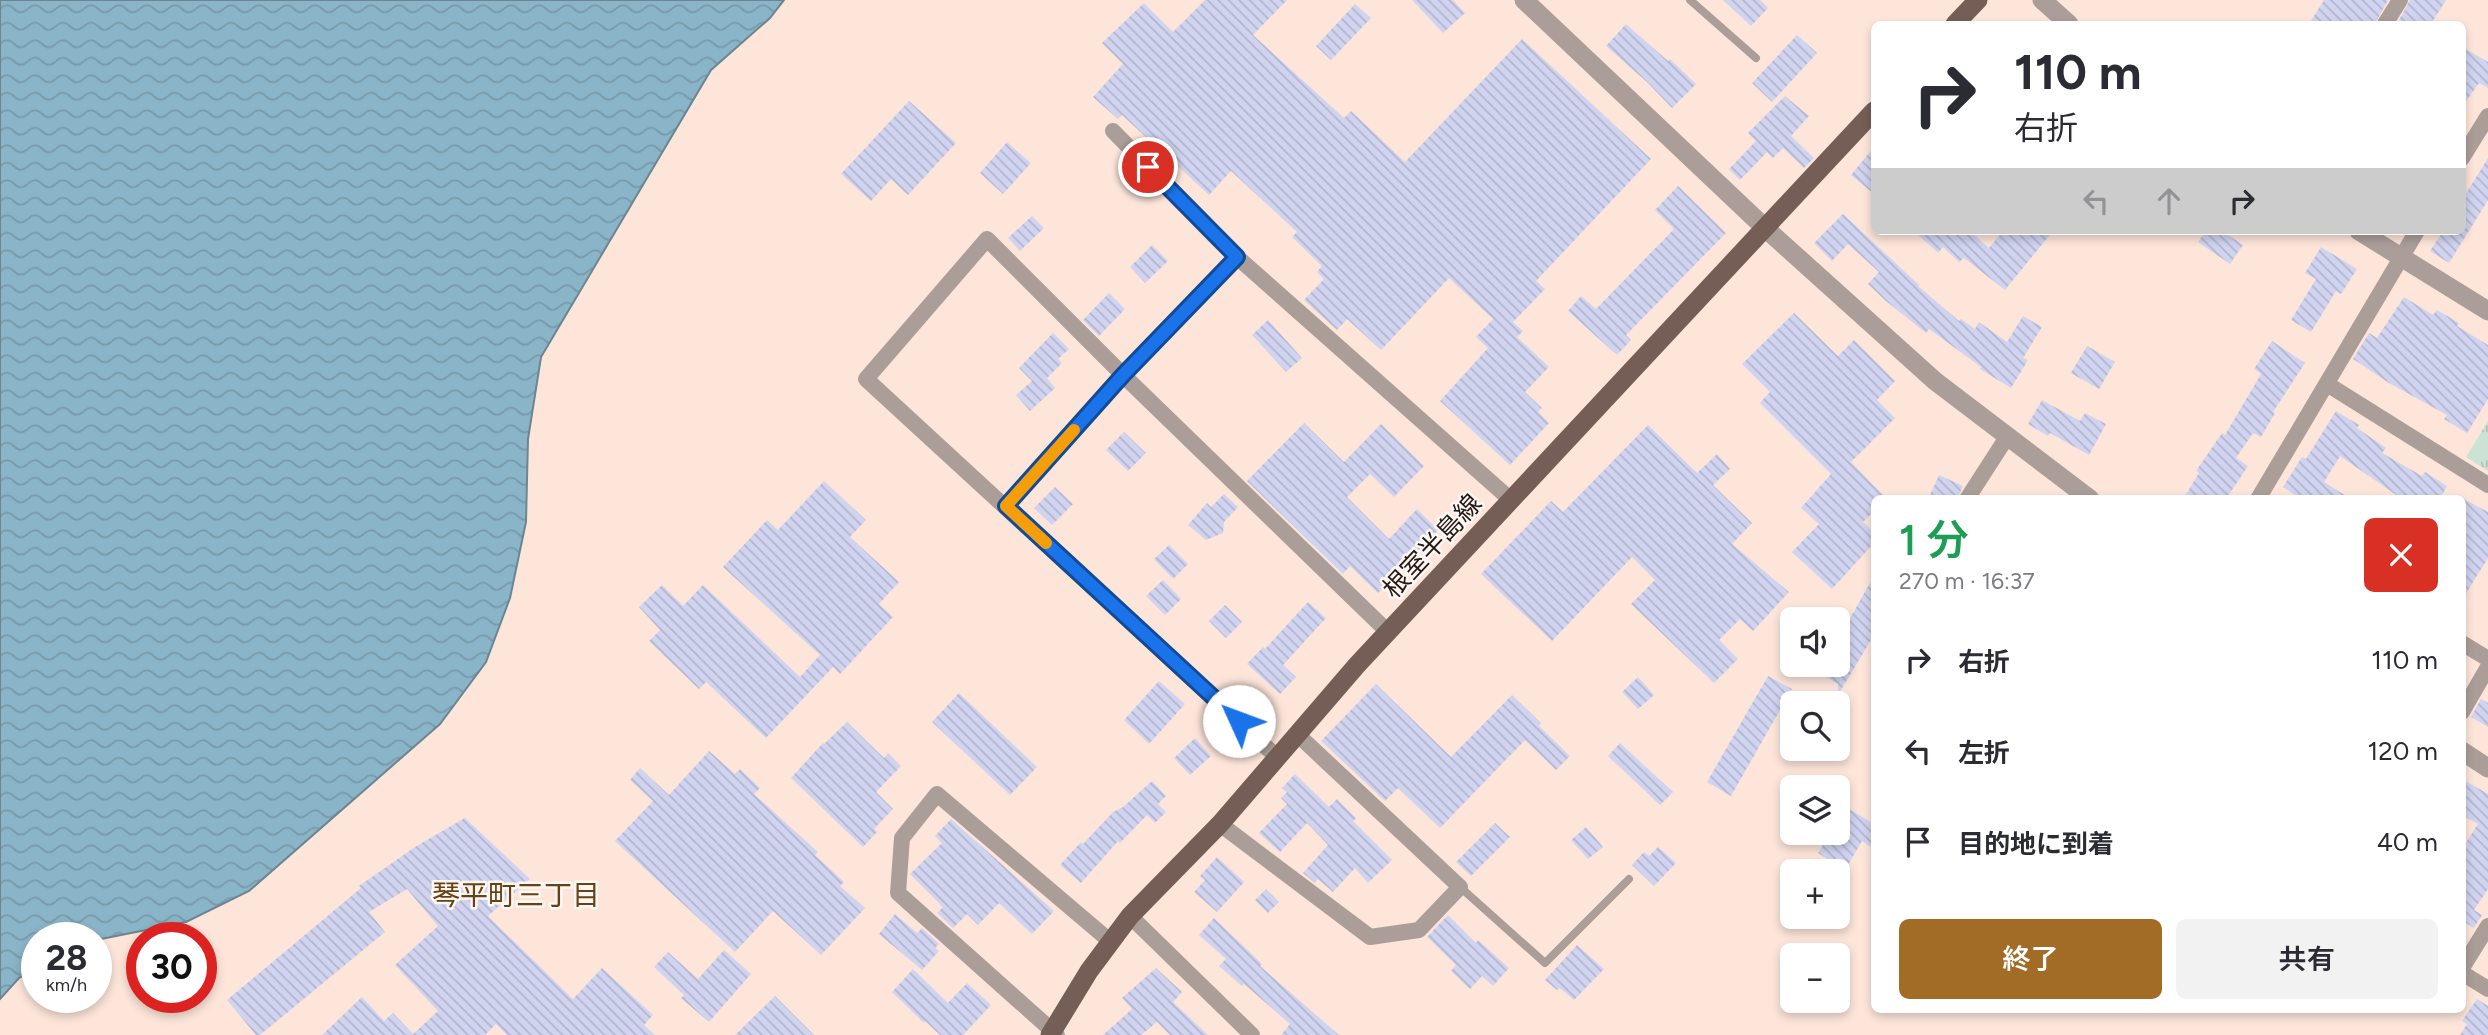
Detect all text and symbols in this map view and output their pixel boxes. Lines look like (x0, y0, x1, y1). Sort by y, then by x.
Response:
text: 110 m (2014, 42, 2142, 101)
icon: right (1899, 49, 1990, 140)
text: 右折 (2014, 109, 2078, 147)
pin (1118, 137, 1178, 197)
icon: arrive (1129, 148, 1167, 186)
icon: left (2077, 182, 2115, 220)
icon: ahead (2150, 182, 2188, 220)
icon: right (2223, 182, 2261, 220)
street label: 根室半島線 (1376, 488, 1488, 604)
text: 1 分 (1899, 515, 1969, 566)
button: close (2364, 518, 2438, 592)
text: 270 m · 16:37 (1899, 567, 2035, 595)
map controls (1780, 607, 1850, 1013)
button: sound (1780, 607, 1850, 677)
icon: right (1899, 641, 1937, 679)
text: 110 m (2371, 644, 2438, 676)
text: 右折 (1958, 646, 2010, 678)
position arrow (1202, 684, 1276, 758)
button: search (1780, 691, 1850, 761)
icon: left (1899, 732, 1937, 770)
text: 120 m (2368, 735, 2438, 767)
text: 左折 (1958, 737, 2010, 769)
button: layers (1780, 775, 1850, 845)
icon: arrive (1899, 823, 1937, 861)
text: 40 m (2377, 826, 2438, 858)
text: 目的地に到着 (1958, 828, 2114, 860)
button: + (1780, 859, 1850, 929)
district label: 琴平町三丁目 (432, 878, 600, 912)
button: 終了 (1899, 919, 2162, 999)
button: 共有 (2176, 919, 2438, 999)
speed limit sign: 30 (126, 922, 217, 1013)
text: 28 (46, 937, 87, 979)
button: − (1780, 943, 1850, 1013)
text: km/h (46, 974, 87, 996)

